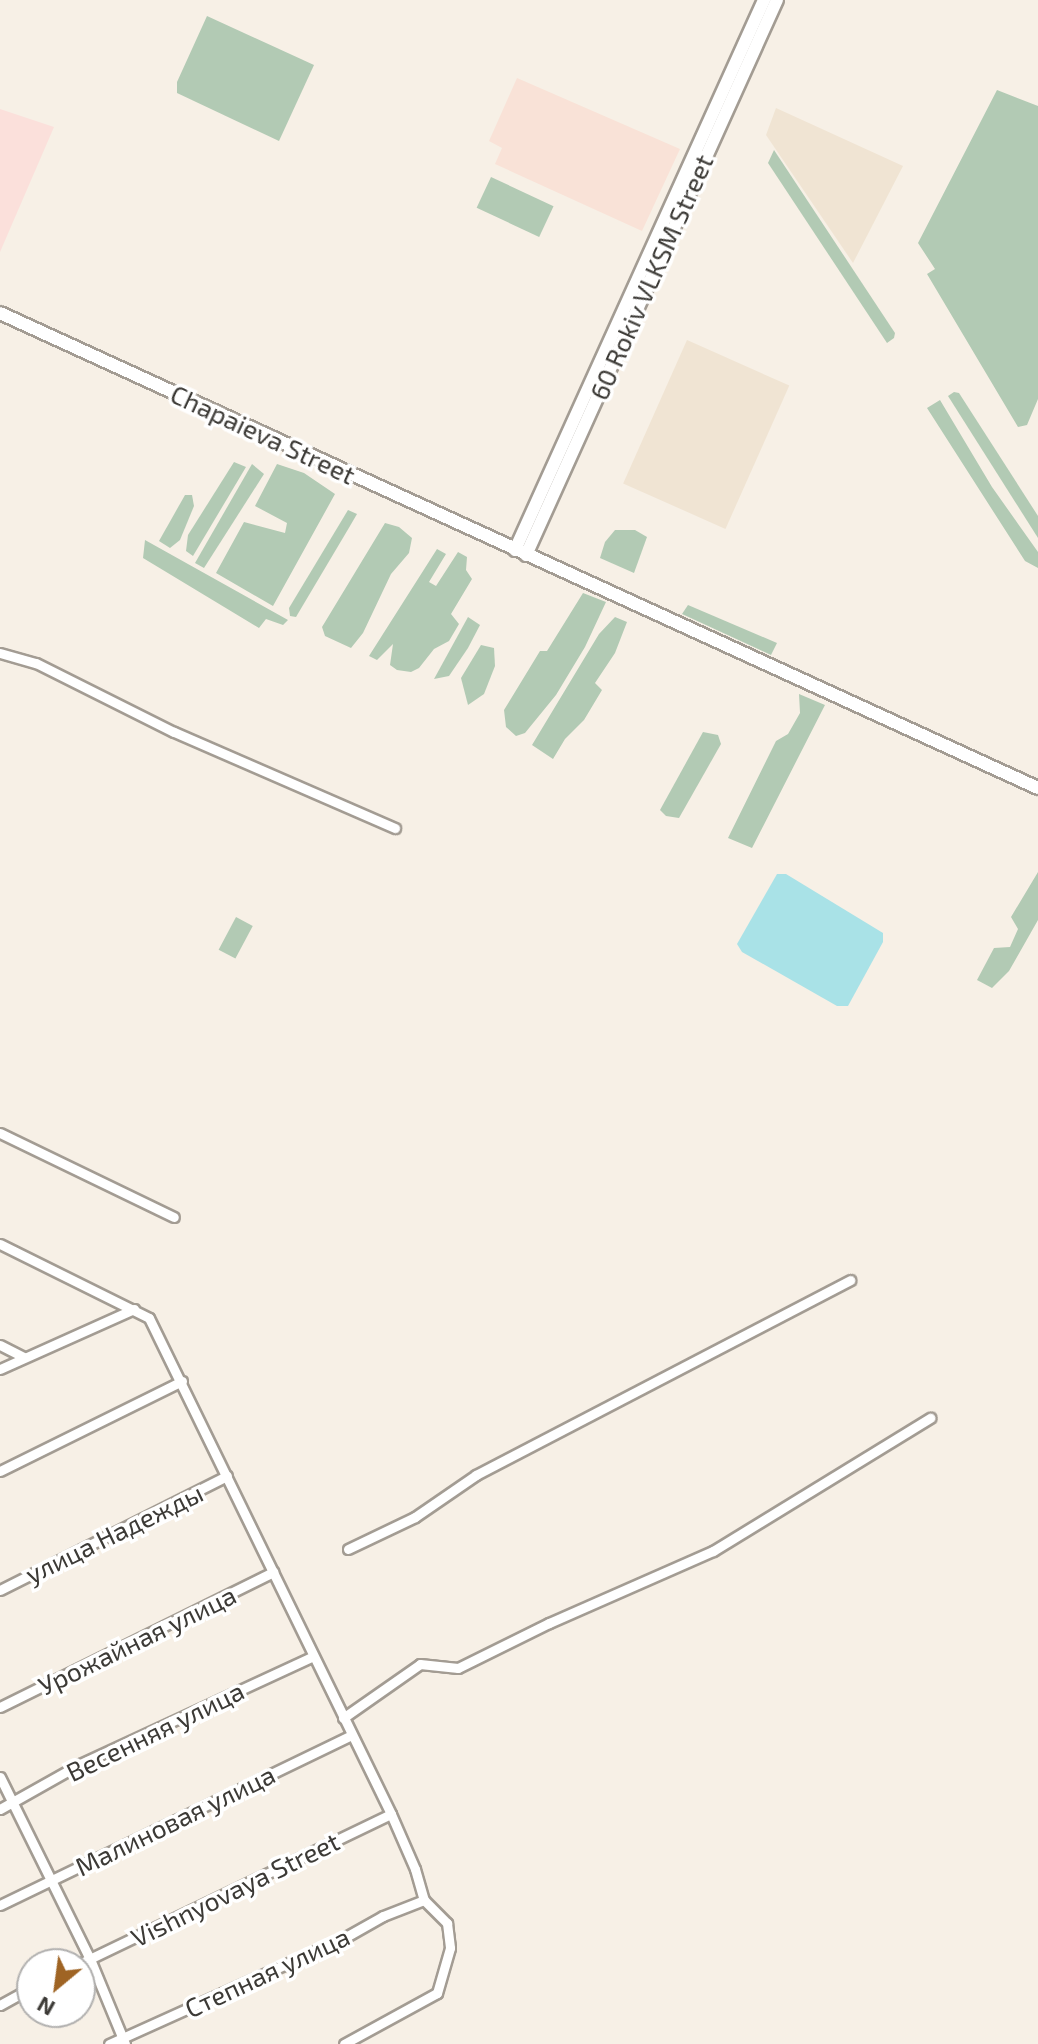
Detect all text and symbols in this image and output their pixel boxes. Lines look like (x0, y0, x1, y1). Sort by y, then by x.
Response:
street label: 60 Rokiv VLKSM Street (583, 149, 719, 405)
street label: Chapaieva Street (166, 378, 360, 490)
street label: улица Надежды (20, 1477, 208, 1589)
street label: Урожайная улица (33, 1579, 241, 1701)
street label: Весенняя улица (61, 1675, 249, 1787)
street label: Малиновая улица (70, 1758, 280, 1882)
street label: Vishnyovaya Street (126, 1825, 344, 1953)
street label: Степная улица (180, 1920, 354, 2024)
north arrow (16, 1948, 96, 2028)
text: N (32, 1992, 59, 2022)

